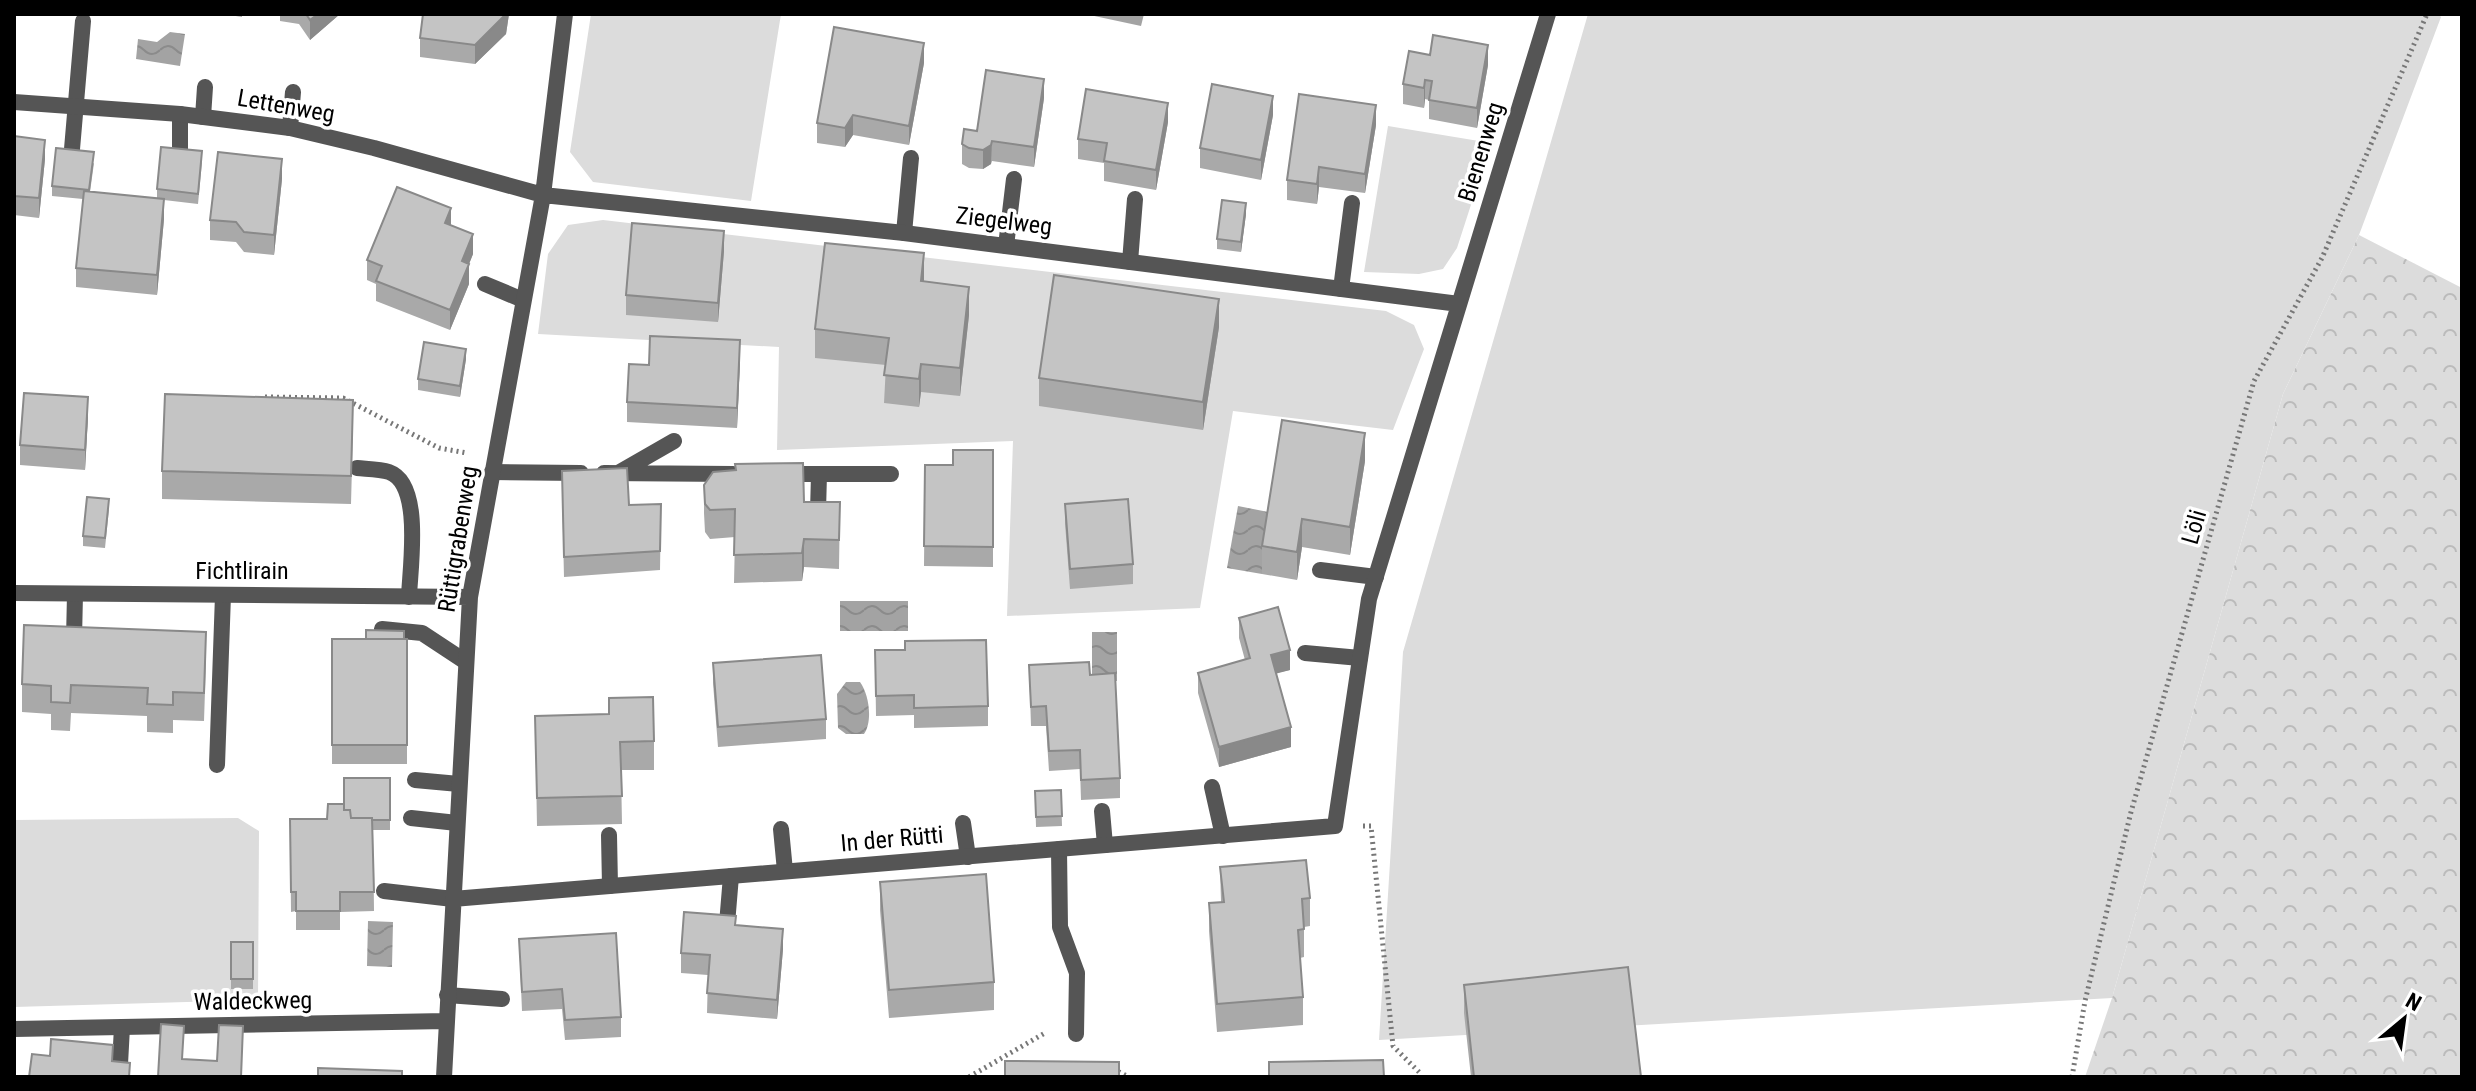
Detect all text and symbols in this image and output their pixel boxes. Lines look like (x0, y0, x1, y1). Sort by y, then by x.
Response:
street label: Lettenweg (235, 84, 337, 128)
street label: Bienenweg (1453, 99, 1509, 205)
street label: Ziegelweg (954, 201, 1054, 241)
street label: Rüttigrabenweg (433, 464, 483, 614)
street label: Löli (2176, 507, 2212, 547)
street label: Fichtlirain (195, 557, 289, 585)
street label: In der Rütti (839, 821, 945, 857)
north arrow (2364, 979, 2444, 1059)
street label: Waldeckweg (193, 986, 313, 1016)
text: N (2401, 988, 2425, 1016)

